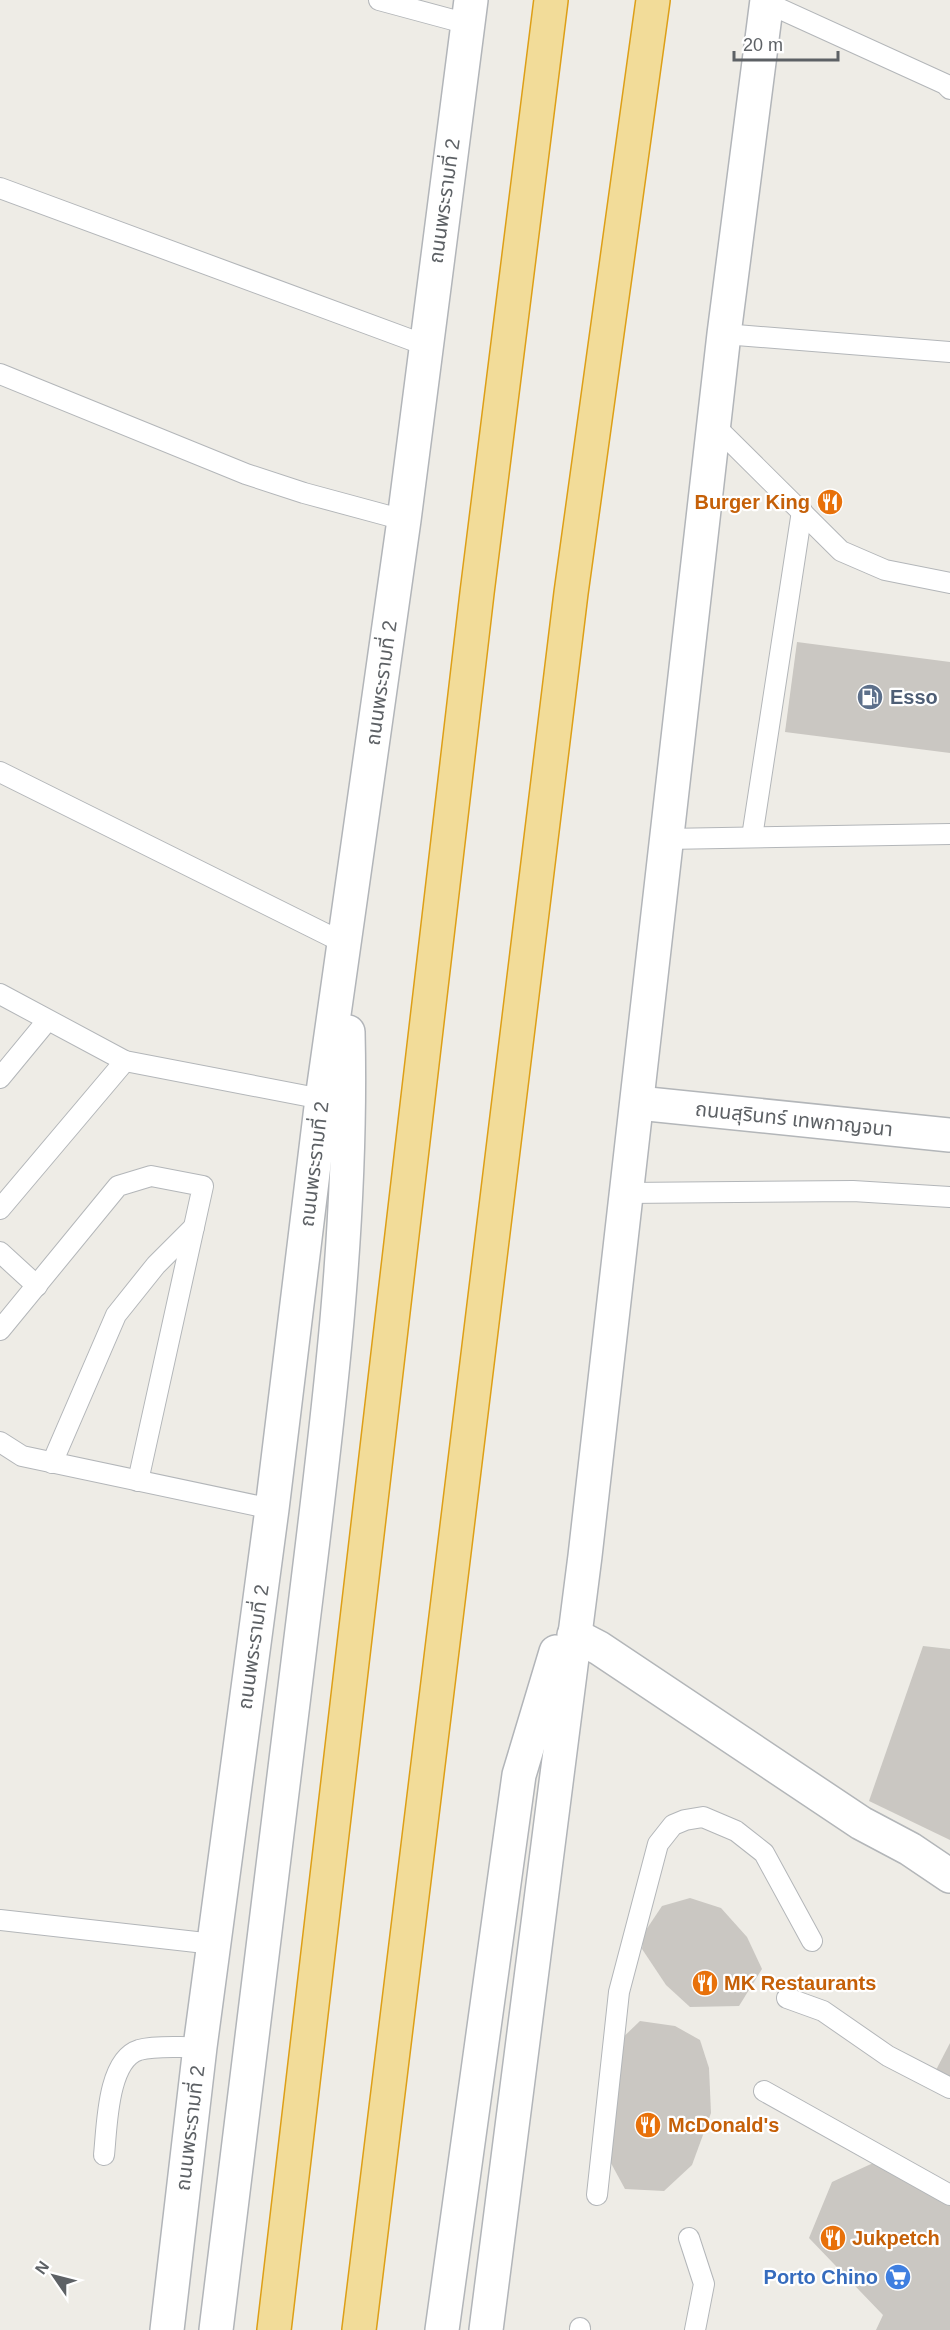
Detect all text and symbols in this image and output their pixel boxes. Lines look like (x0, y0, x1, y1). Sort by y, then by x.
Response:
scale bar (734, 24, 838, 62)
text: 20 m (743, 35, 783, 55)
street label: ถนนพระรามที่ 2 (421, 137, 464, 265)
restaurant icon: Burger King (815, 487, 845, 517)
place label: Burger King (694, 491, 810, 513)
street label: ถนนพระรามที่ 2 (358, 619, 401, 747)
fuel station icon: Esso (855, 682, 885, 712)
place label: Esso (890, 686, 938, 708)
street label: ถนนสุรินทร์ เทพกาญจนา (694, 1098, 894, 1141)
street label: ถนนพระรามที่ 2 (292, 1100, 333, 1228)
street label: ถนนพระรามที่ 2 (230, 1583, 273, 1711)
restaurant icon: MK Restaurants (690, 1968, 720, 1998)
place label: MK Restaurants (724, 1972, 876, 1994)
street label: ถนนพระรามที่ 2 (168, 2064, 209, 2192)
restaurant icon: McDonald's (633, 2110, 663, 2140)
place label: McDonald's (668, 2114, 779, 2136)
restaurant icon: Jukpetch (818, 2223, 848, 2253)
place label: Jukpetch (852, 2227, 940, 2249)
north arrow (24, 2246, 84, 2306)
text: N (32, 2258, 52, 2277)
supermarket icon: Porto Chino (883, 2262, 913, 2292)
place label: Porto Chino (764, 2266, 878, 2288)

